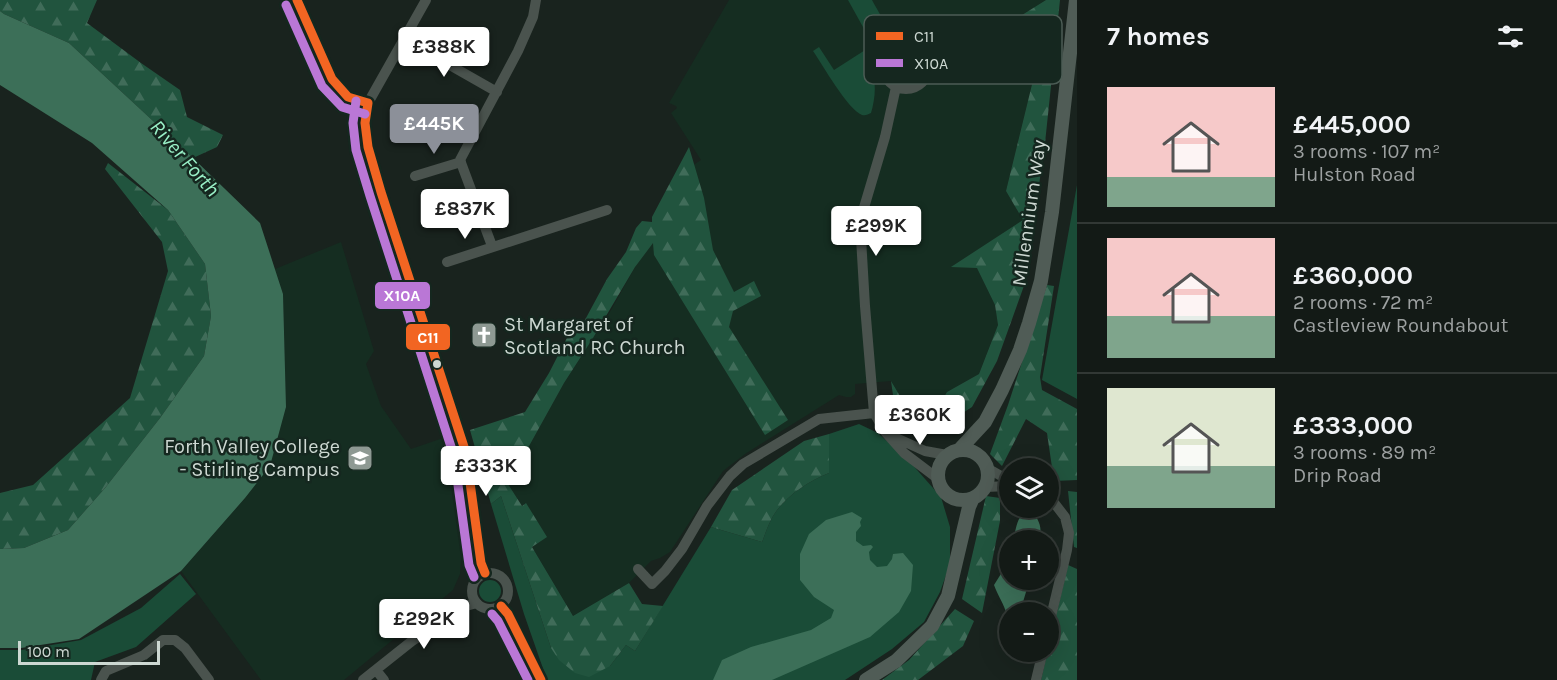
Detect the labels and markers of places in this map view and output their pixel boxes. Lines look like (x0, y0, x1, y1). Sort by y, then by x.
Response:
pin: £388K (402, 27, 486, 78)
pin: £445K (392, 104, 476, 155)
pin: £837K (423, 189, 507, 240)
pin: £299K (834, 206, 918, 257)
place label: St Margaret of Scotland RC Church (504, 313, 685, 359)
church icon: St Margaret of Scotland RC Church (469, 320, 499, 350)
unlabelled marker (431, 358, 443, 370)
pin: £360K (878, 395, 962, 446)
place label: Forth Valley College - Stirling Campus (164, 435, 340, 481)
school or university icon: Forth Valley College - Stirling Campus (345, 443, 375, 473)
pin: £333K (444, 446, 528, 497)
pin: £292K (382, 599, 466, 650)

